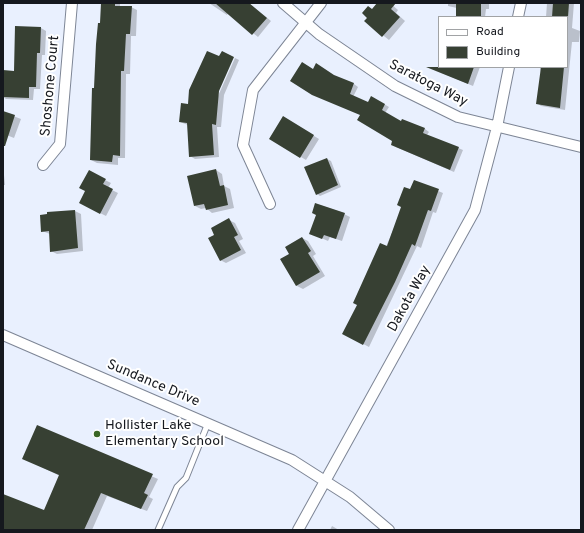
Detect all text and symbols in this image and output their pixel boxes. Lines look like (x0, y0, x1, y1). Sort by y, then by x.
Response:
legend (438, 16, 568, 68)
text: Road (476, 24, 504, 40)
street label: Shoshone Court (38, 35, 64, 137)
text: Building (476, 44, 520, 60)
street label: Saratoga Way (386, 57, 470, 111)
street label: Dakota Way (385, 263, 435, 335)
street label: Sundance Drive (104, 357, 202, 411)
place label: Hollister Lake Elementary School (105, 418, 224, 450)
marker: Hollister Lake Elementary School (92, 429, 102, 439)

